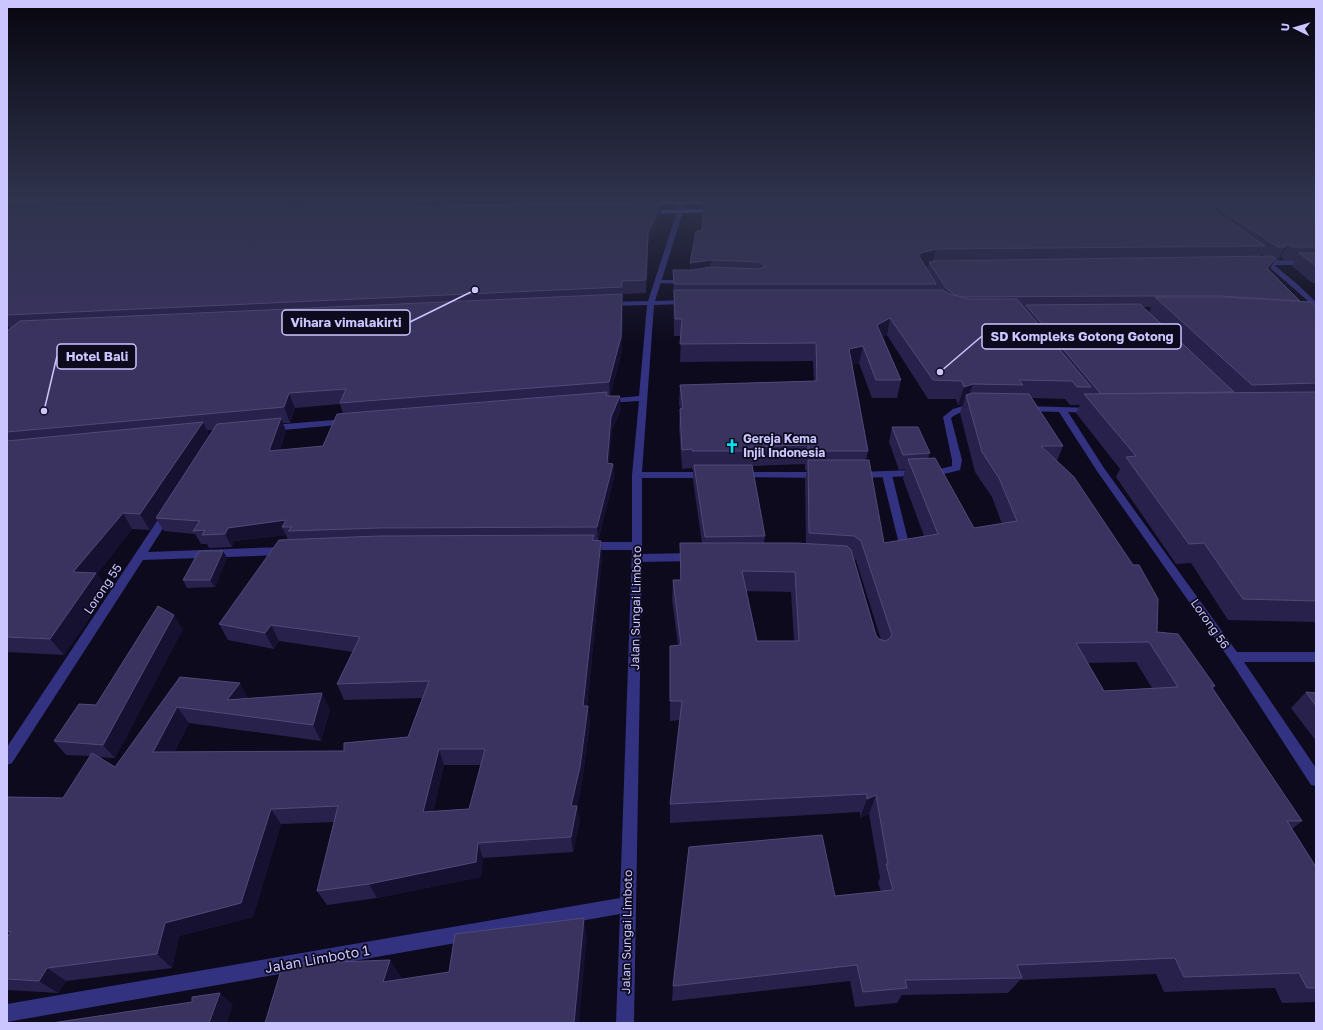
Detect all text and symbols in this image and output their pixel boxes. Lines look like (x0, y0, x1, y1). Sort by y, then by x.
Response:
north arrow (1275, 8, 1315, 48)
text: U (1278, 23, 1291, 32)
callout: Vihara vimalakirti (282, 310, 410, 335)
text: Vihara vimalakirti (290, 314, 402, 330)
callout: SD Kompleks Gotong Gotong (982, 324, 1181, 349)
text: SD Kompleks Gotong Gotong (990, 328, 1174, 344)
callout: Hotel Bali (57, 344, 136, 369)
text: Hotel Bali (66, 348, 128, 364)
place label: Gereja Kema Injil Indonesia (743, 431, 825, 460)
church icon: Gereja Kema Injil Indonesia (724, 438, 740, 454)
street label: Jalan Sungai Limboto (627, 546, 644, 670)
street label: Lorong 55 (80, 561, 125, 617)
street label: Lorong 56 (1188, 596, 1233, 652)
street label: Jalan Sungai Limboto (618, 870, 635, 994)
street label: Jalan Limboto 1 (263, 941, 371, 976)

